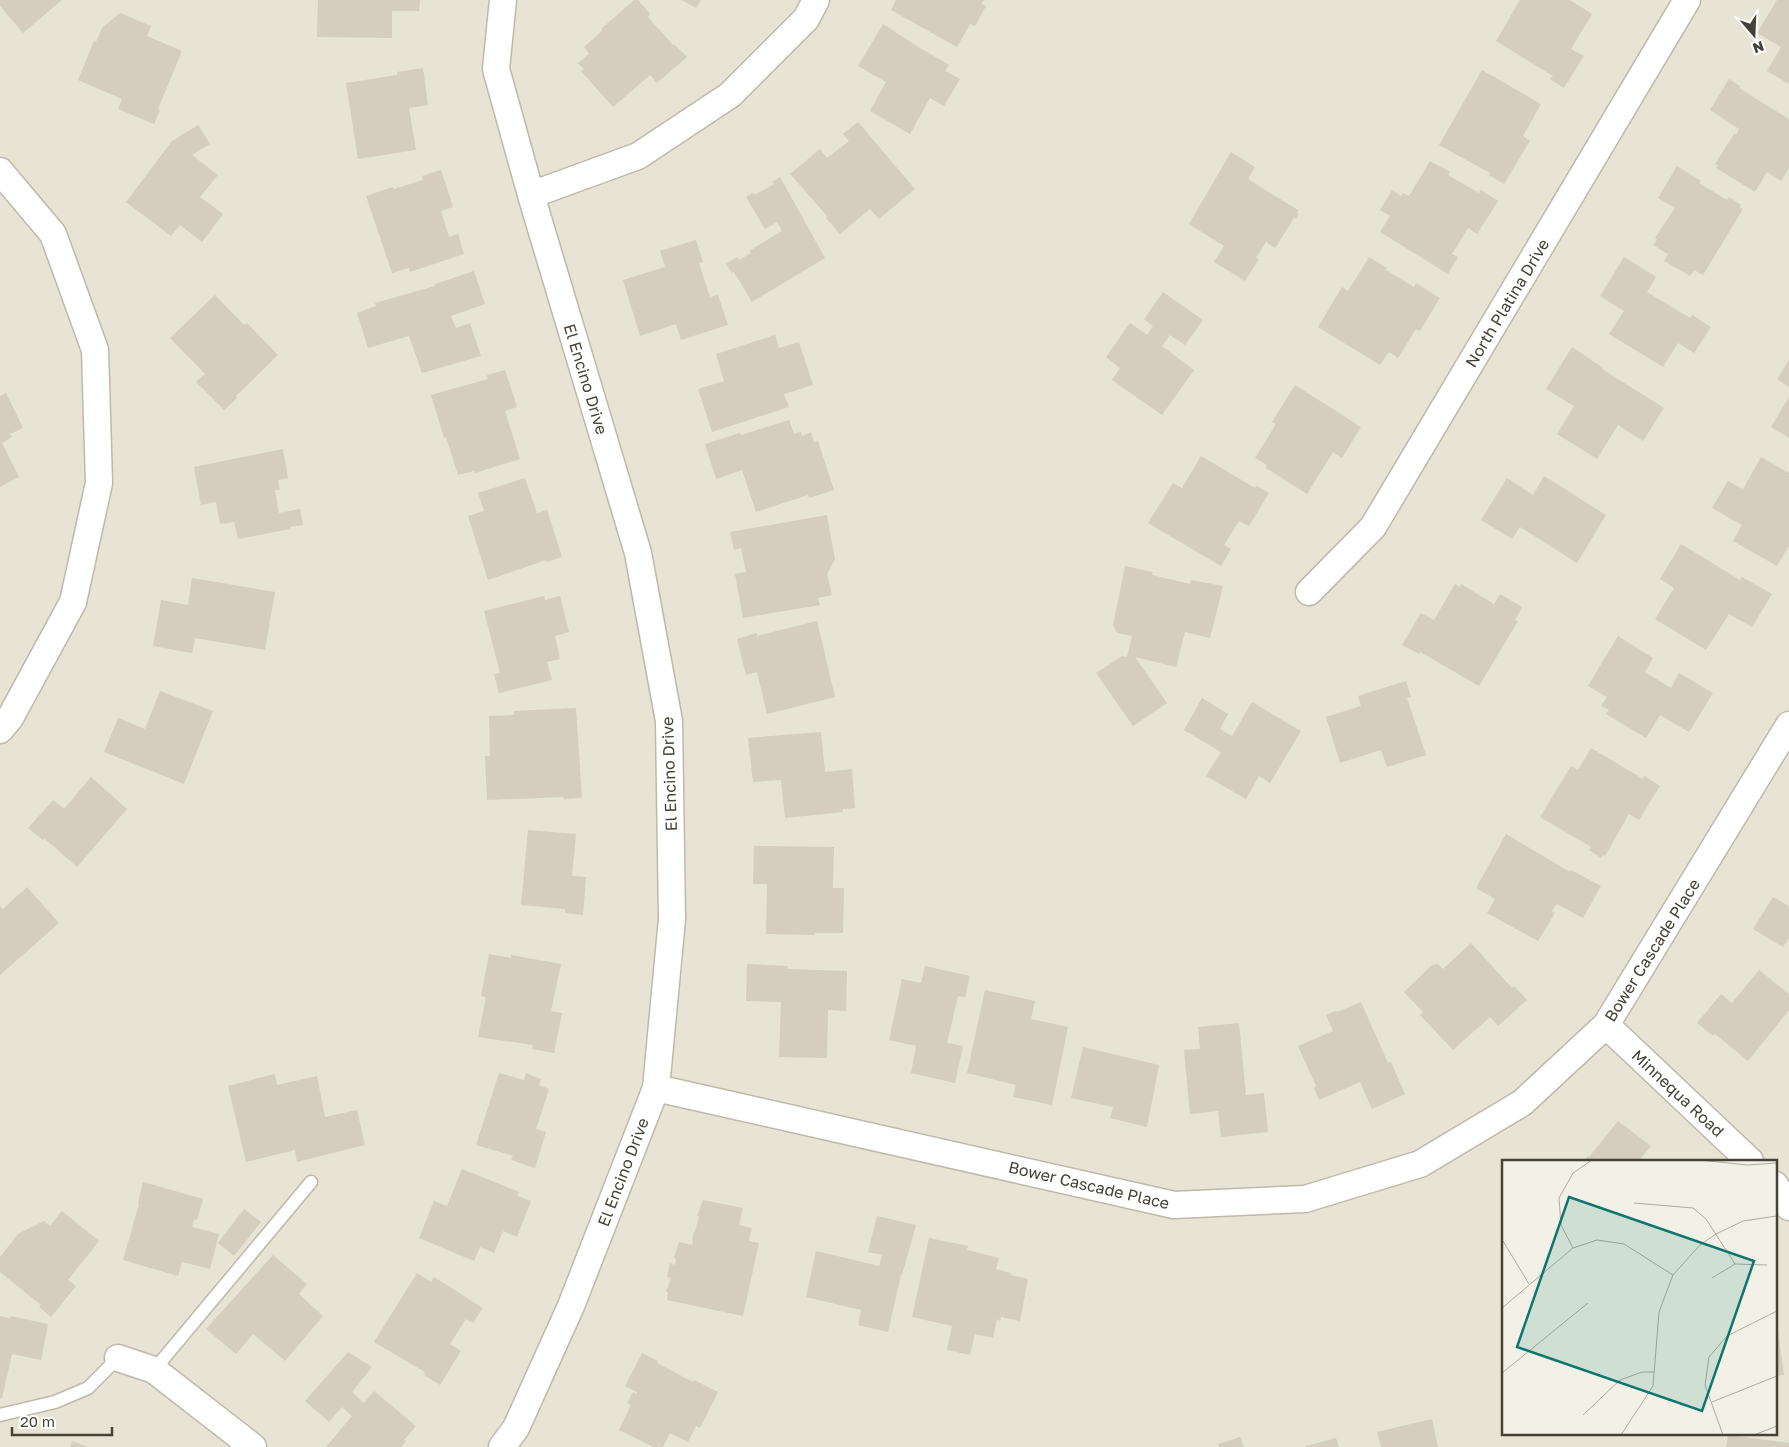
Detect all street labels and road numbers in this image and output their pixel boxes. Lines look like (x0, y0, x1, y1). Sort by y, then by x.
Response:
street label: North Platina Drive (1461, 235, 1553, 371)
street label: El Encino Drive (560, 321, 612, 437)
street label: El Encino Drive (657, 716, 681, 832)
street label: Bower Cascade Place (1600, 875, 1704, 1025)
street label: Minnequa Road (1628, 1045, 1728, 1141)
street label: El Encino Drive (593, 1115, 653, 1229)
street label: Bower Cascade Place (1007, 1157, 1171, 1213)

